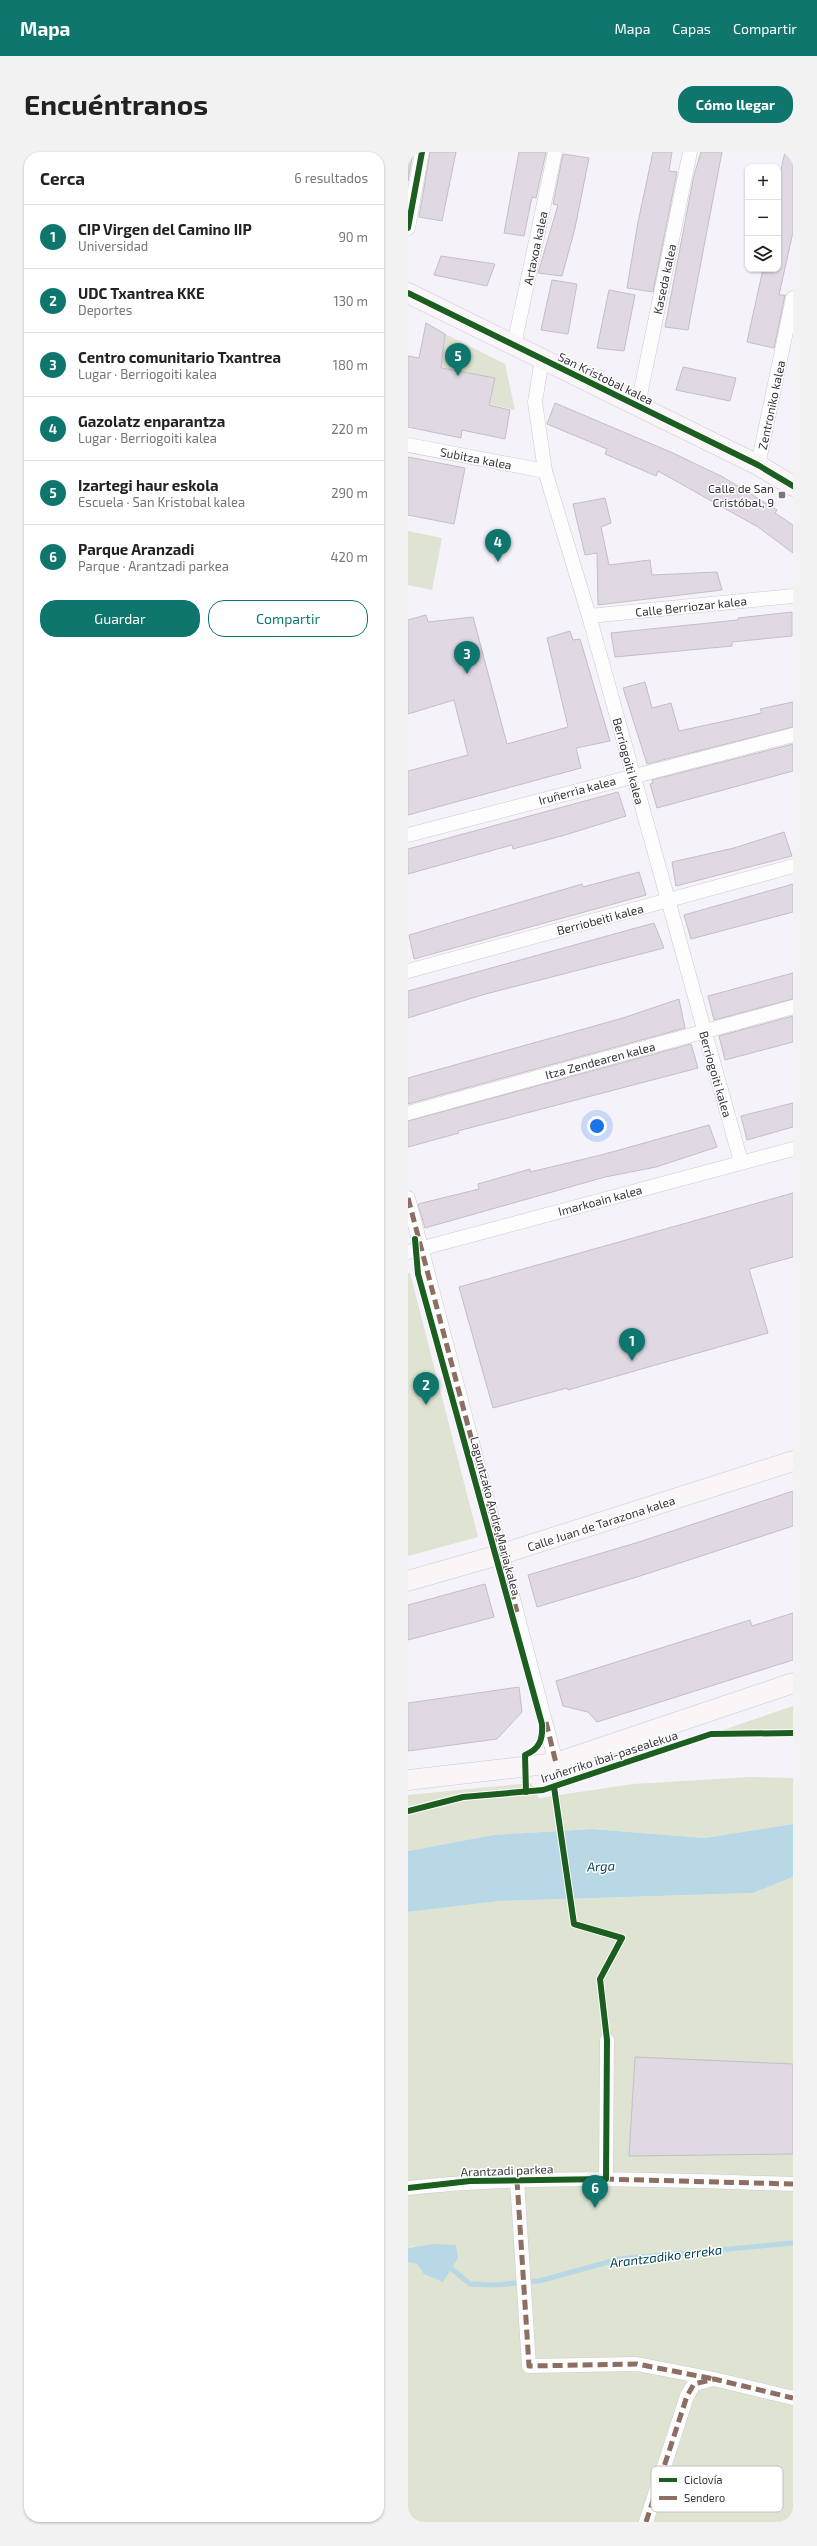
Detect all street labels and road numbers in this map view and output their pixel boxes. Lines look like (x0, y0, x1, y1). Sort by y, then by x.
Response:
street label: Artaxoa kalea (520, 210, 550, 286)
street label: Kaseda kalea (650, 242, 678, 316)
street label: San Kristobal kalea (556, 349, 656, 407)
street label: Zentroniko kalea (755, 359, 787, 451)
street label: Subitza kalea (439, 444, 513, 472)
street label: Calle Berriozar kalea (634, 593, 748, 619)
street label: Berriogoiti kalea (611, 716, 647, 806)
street label: Iruñerria kalea (537, 773, 617, 807)
street label: Berriobeiti kalea (555, 901, 645, 937)
street label: Berriogoiti kalea (697, 1029, 735, 1119)
street label: Itza Zendearen kalea (543, 1039, 657, 1081)
street label: Imarkoain kalea (557, 1182, 643, 1218)
street label: Laguntzako Andre Maria kalea (468, 1435, 524, 1597)
street label: Calle Juan de Tarazona kalea (525, 1492, 677, 1554)
street label: Iruñerriko ibai-pasealekua (539, 1727, 679, 1785)
street label: Arantzadi parkea (460, 2161, 554, 2179)

